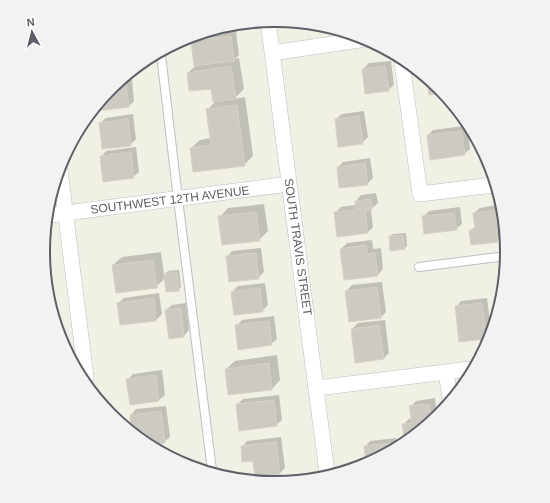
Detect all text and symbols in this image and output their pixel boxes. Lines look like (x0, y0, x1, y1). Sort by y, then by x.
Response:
north arrow (12, 12, 52, 52)
text: N (26, 16, 36, 29)
street label: SOUTH TRAVIS STREET (281, 178, 315, 317)
street label: SOUTHWEST 12TH AVENUE (90, 183, 250, 217)

